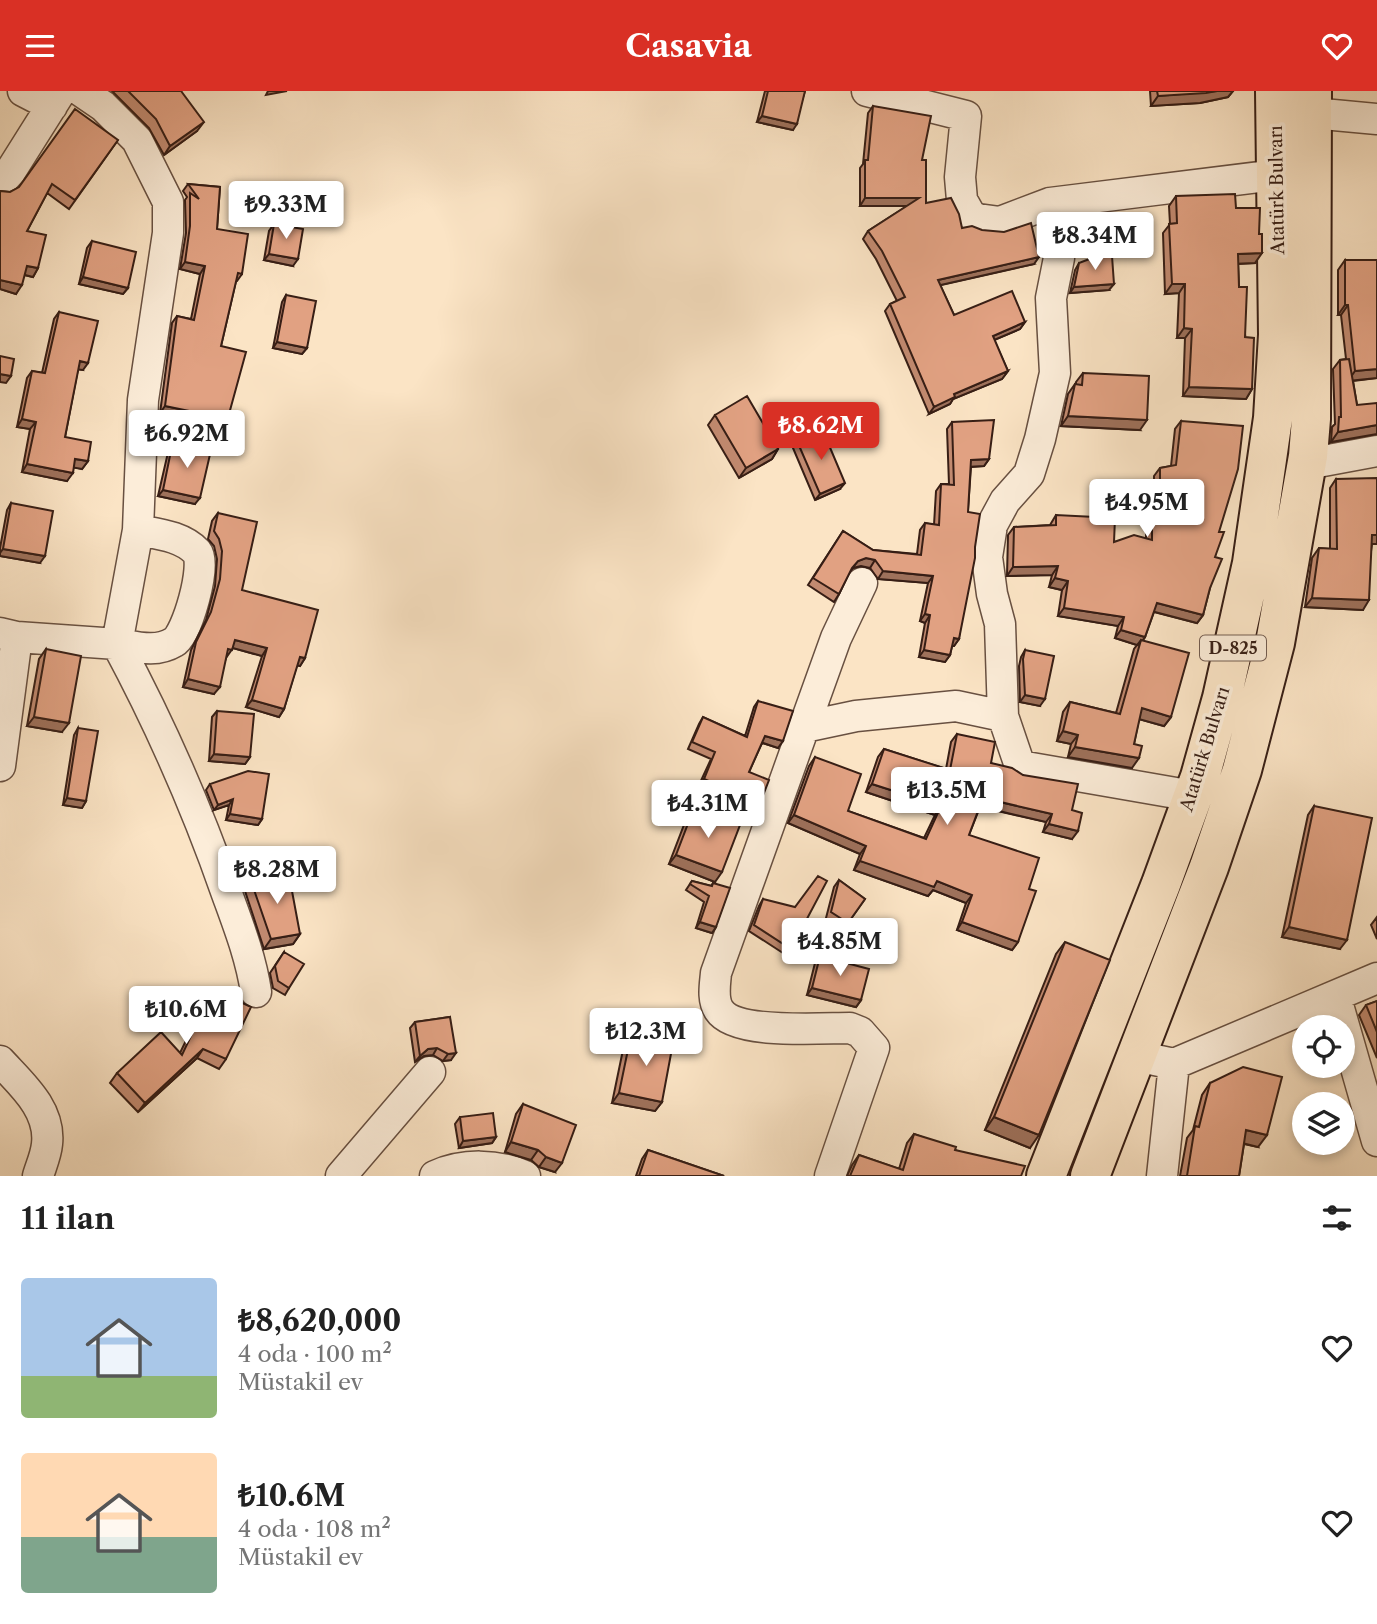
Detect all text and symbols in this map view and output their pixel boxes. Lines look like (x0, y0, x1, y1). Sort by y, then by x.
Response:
text: Casavia (625, 26, 752, 65)
icon: menu (21, 27, 59, 65)
icon: heart (1318, 27, 1356, 65)
street label: Atatürk Bulvarı (1265, 125, 1289, 256)
pin: ₺9.33M (229, 181, 343, 241)
text: ₺9.33M (245, 190, 327, 218)
pin: ₺8.34M (1038, 213, 1152, 272)
text: ₺8.34M (1053, 221, 1137, 249)
pin: ₺8.62M (764, 403, 878, 462)
pin: ₺6.92M (130, 411, 244, 470)
text: ₺8.62M (778, 411, 864, 439)
text: ₺6.92M (145, 419, 229, 447)
pin: ₺4.95M (1090, 479, 1204, 539)
text: ₺4.95M (1105, 488, 1189, 516)
road number: D-825 (1200, 635, 1266, 661)
street label: Atatürk Bulvarı (1175, 684, 1235, 815)
pin: ₺13.5M (890, 767, 1004, 827)
text: ₺13.5M (907, 776, 987, 804)
pin: ₺4.31M (651, 781, 765, 840)
text: ₺4.31M (668, 789, 748, 817)
pin: ₺8.28M (220, 847, 334, 906)
text: ₺8.28M (234, 855, 320, 883)
pin: ₺4.85M (783, 919, 897, 978)
text: ₺4.85M (798, 927, 882, 955)
pin: ₺10.6M (129, 986, 243, 1046)
text: ₺10.6M (145, 995, 227, 1023)
pin: ₺12.3M (589, 1009, 703, 1068)
map controls (1292, 1015, 1355, 1155)
button: locate (1292, 1015, 1355, 1078)
text: ₺12.3M (606, 1017, 686, 1045)
button: layers (1292, 1092, 1355, 1155)
icon: filters (1318, 1199, 1356, 1237)
text: 11 ilan (21, 1200, 115, 1237)
text: ₺8,620,000 (238, 1302, 401, 1339)
icon: home (77, 1306, 161, 1390)
icon: heart (1318, 1329, 1356, 1367)
text: 4 oda · 100 m² (238, 1340, 392, 1368)
text: Müstakil ev (238, 1368, 363, 1396)
text: ₺10.6M (238, 1477, 345, 1514)
icon: home (77, 1481, 161, 1565)
icon: heart (1318, 1504, 1356, 1542)
text: 4 oda · 108 m² (238, 1515, 391, 1543)
text: Müstakil ev (238, 1543, 363, 1571)

